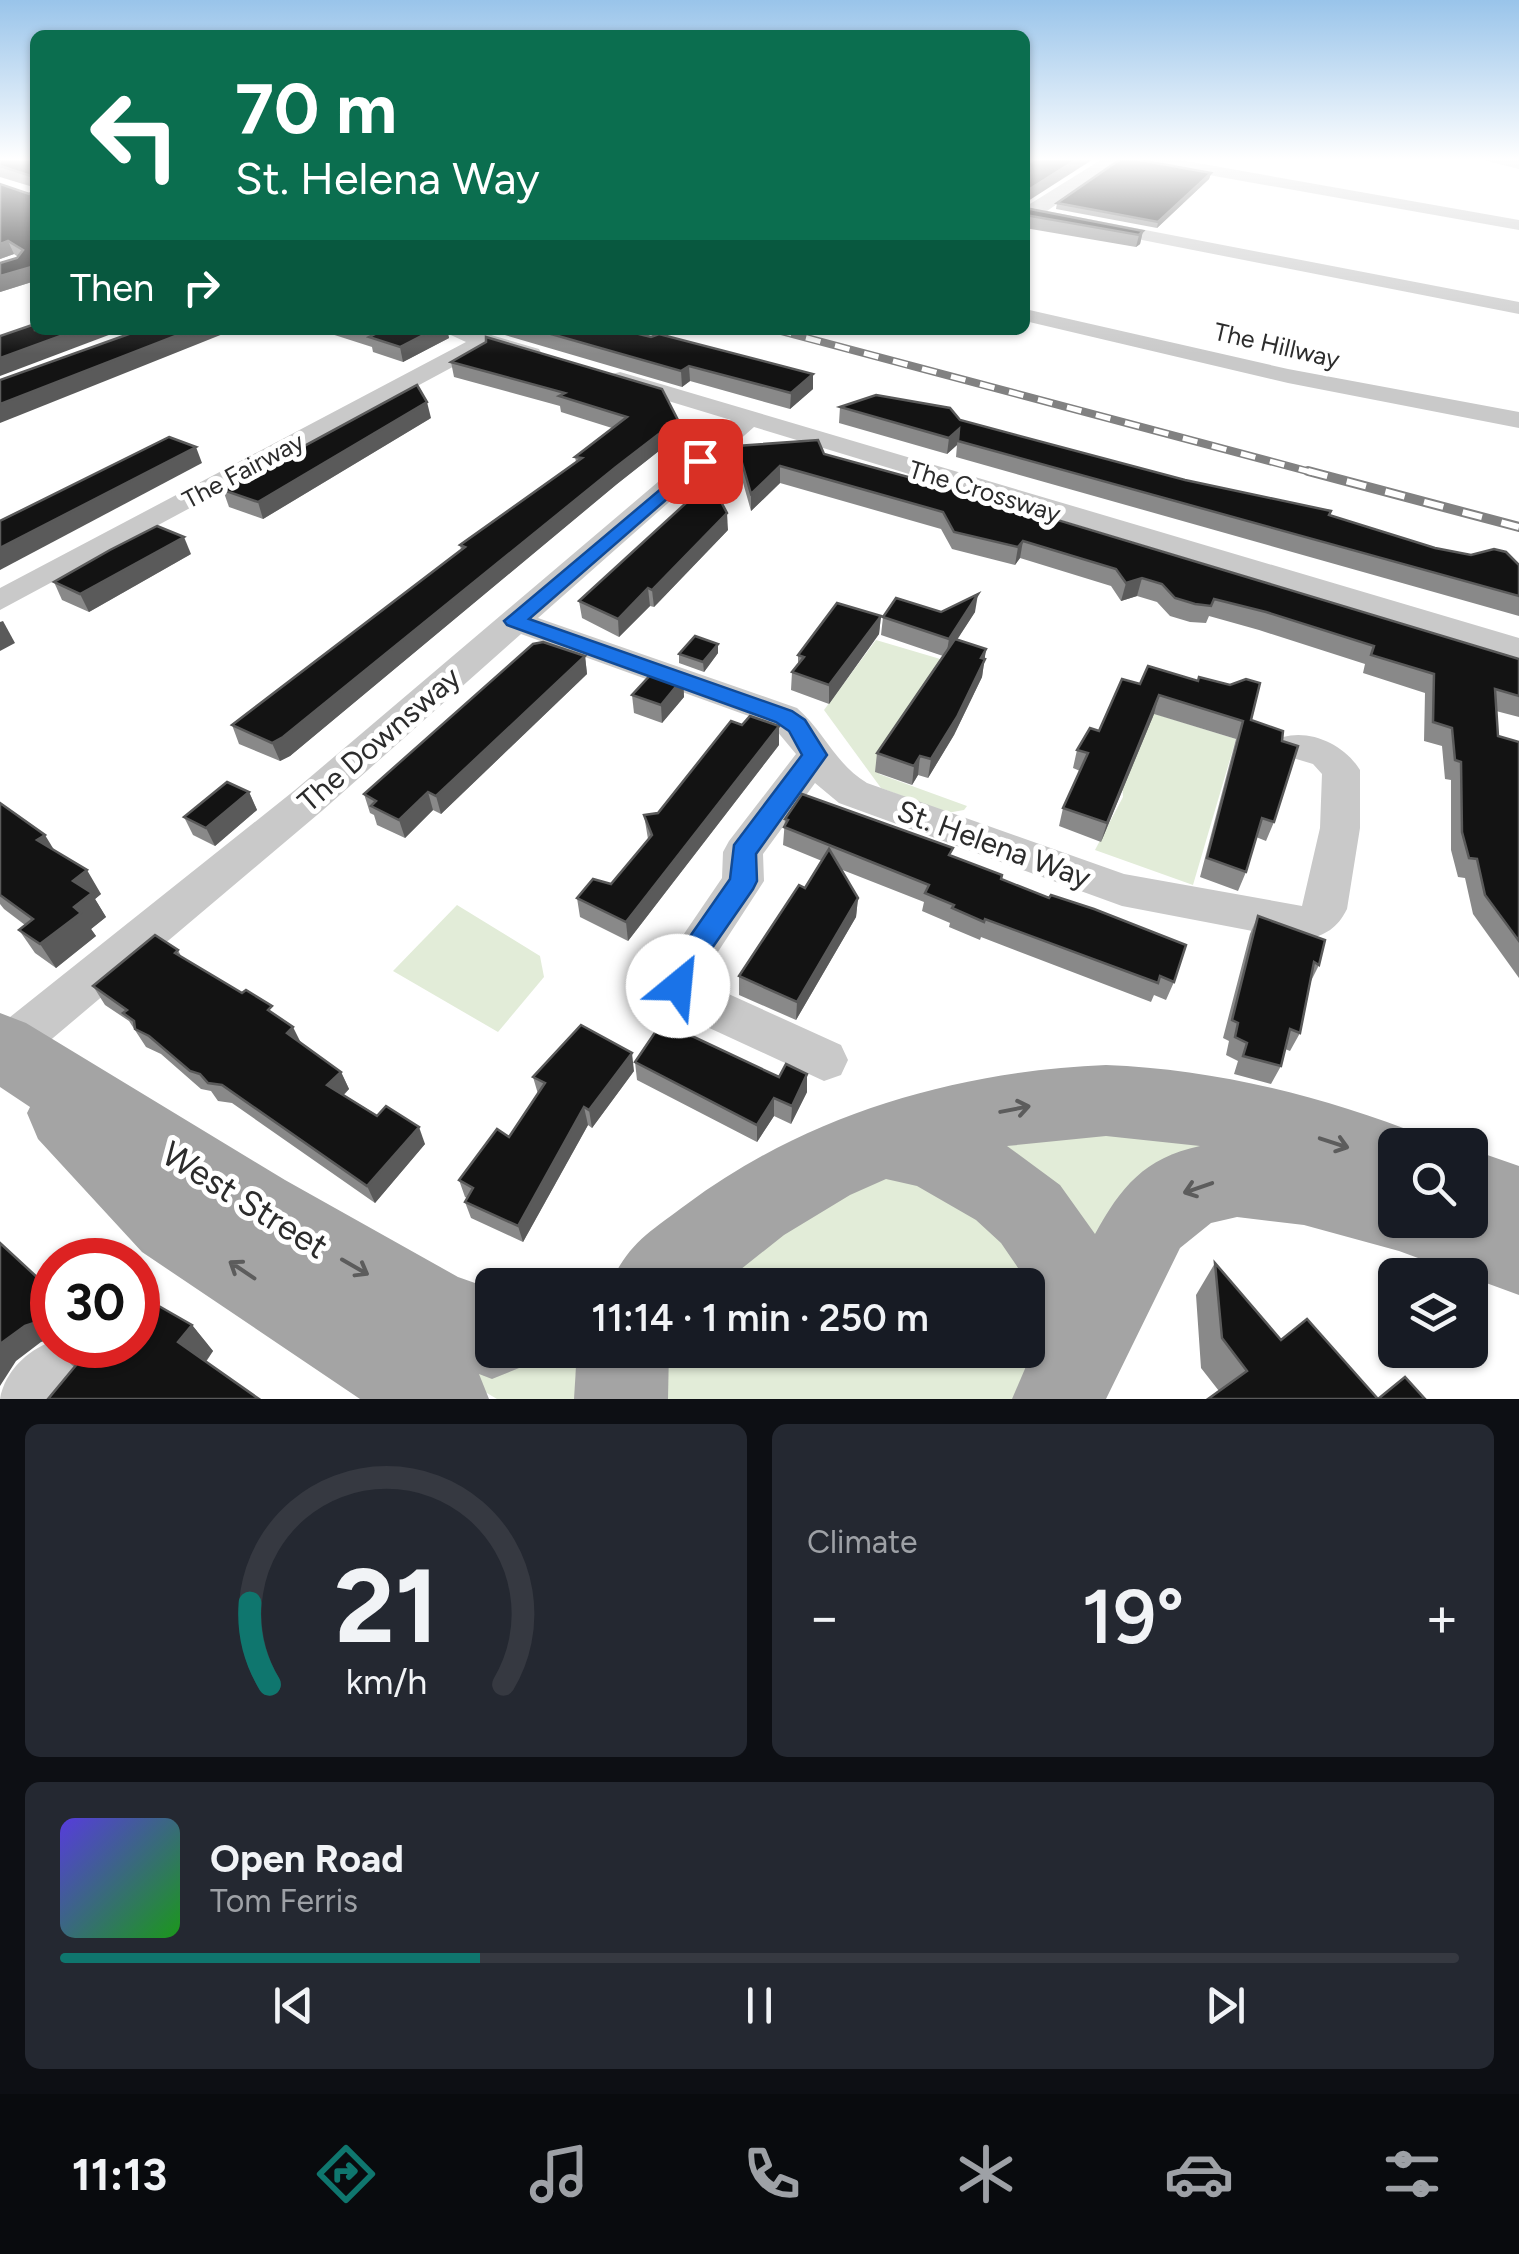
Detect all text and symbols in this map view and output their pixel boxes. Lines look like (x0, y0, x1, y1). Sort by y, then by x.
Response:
text: 70 m (235, 66, 397, 151)
icon: left (70, 70, 200, 200)
text: St. Helena Way (235, 151, 540, 205)
icon: right (174, 260, 229, 315)
text: Then (70, 265, 154, 311)
street label: The Hillway (1211, 316, 1343, 374)
pin (658, 419, 743, 504)
street label: The Fairway (177, 426, 309, 514)
icon: arrive (673, 434, 728, 489)
street label: The Crossway (906, 454, 1064, 528)
street label: The Downsway (290, 658, 468, 820)
street label: St. Helena Way (892, 792, 1096, 896)
position arrow (626, 934, 730, 1038)
one-way arrow (998, 1099, 1030, 1118)
map controls (1378, 1128, 1488, 1368)
button: search (1378, 1128, 1488, 1238)
street label: West Street (154, 1133, 336, 1267)
one-way arrow (1318, 1136, 1350, 1154)
one-way arrow (1183, 1180, 1214, 1198)
speed limit sign: 30 (30, 1238, 160, 1368)
one-way arrow (340, 1257, 369, 1277)
button: layers (1378, 1258, 1488, 1368)
one-way arrow (229, 1260, 257, 1281)
text: 11:14 · 1 min · 250 m (591, 1295, 929, 1341)
text: Climate (807, 1523, 918, 1561)
text: 21 (334, 1543, 438, 1668)
text: 19° (1082, 1572, 1184, 1662)
text: − (807, 1584, 841, 1650)
text: + (1425, 1584, 1459, 1650)
text: km/h (345, 1660, 427, 1703)
text: Open Road (210, 1836, 404, 1882)
text: Tom Ferris (210, 1882, 358, 1920)
icon: previous (266, 1978, 321, 2033)
icon: pause (732, 1978, 787, 2033)
icon: next (1198, 1978, 1253, 2033)
icon: directions (311, 2139, 381, 2209)
icon: music (524, 2139, 594, 2209)
icon: phone (737, 2139, 807, 2209)
icon: climate (951, 2139, 1021, 2209)
icon: car (1164, 2139, 1234, 2209)
icon: filters (1377, 2139, 1447, 2209)
text: 11:13 (72, 2147, 167, 2201)

